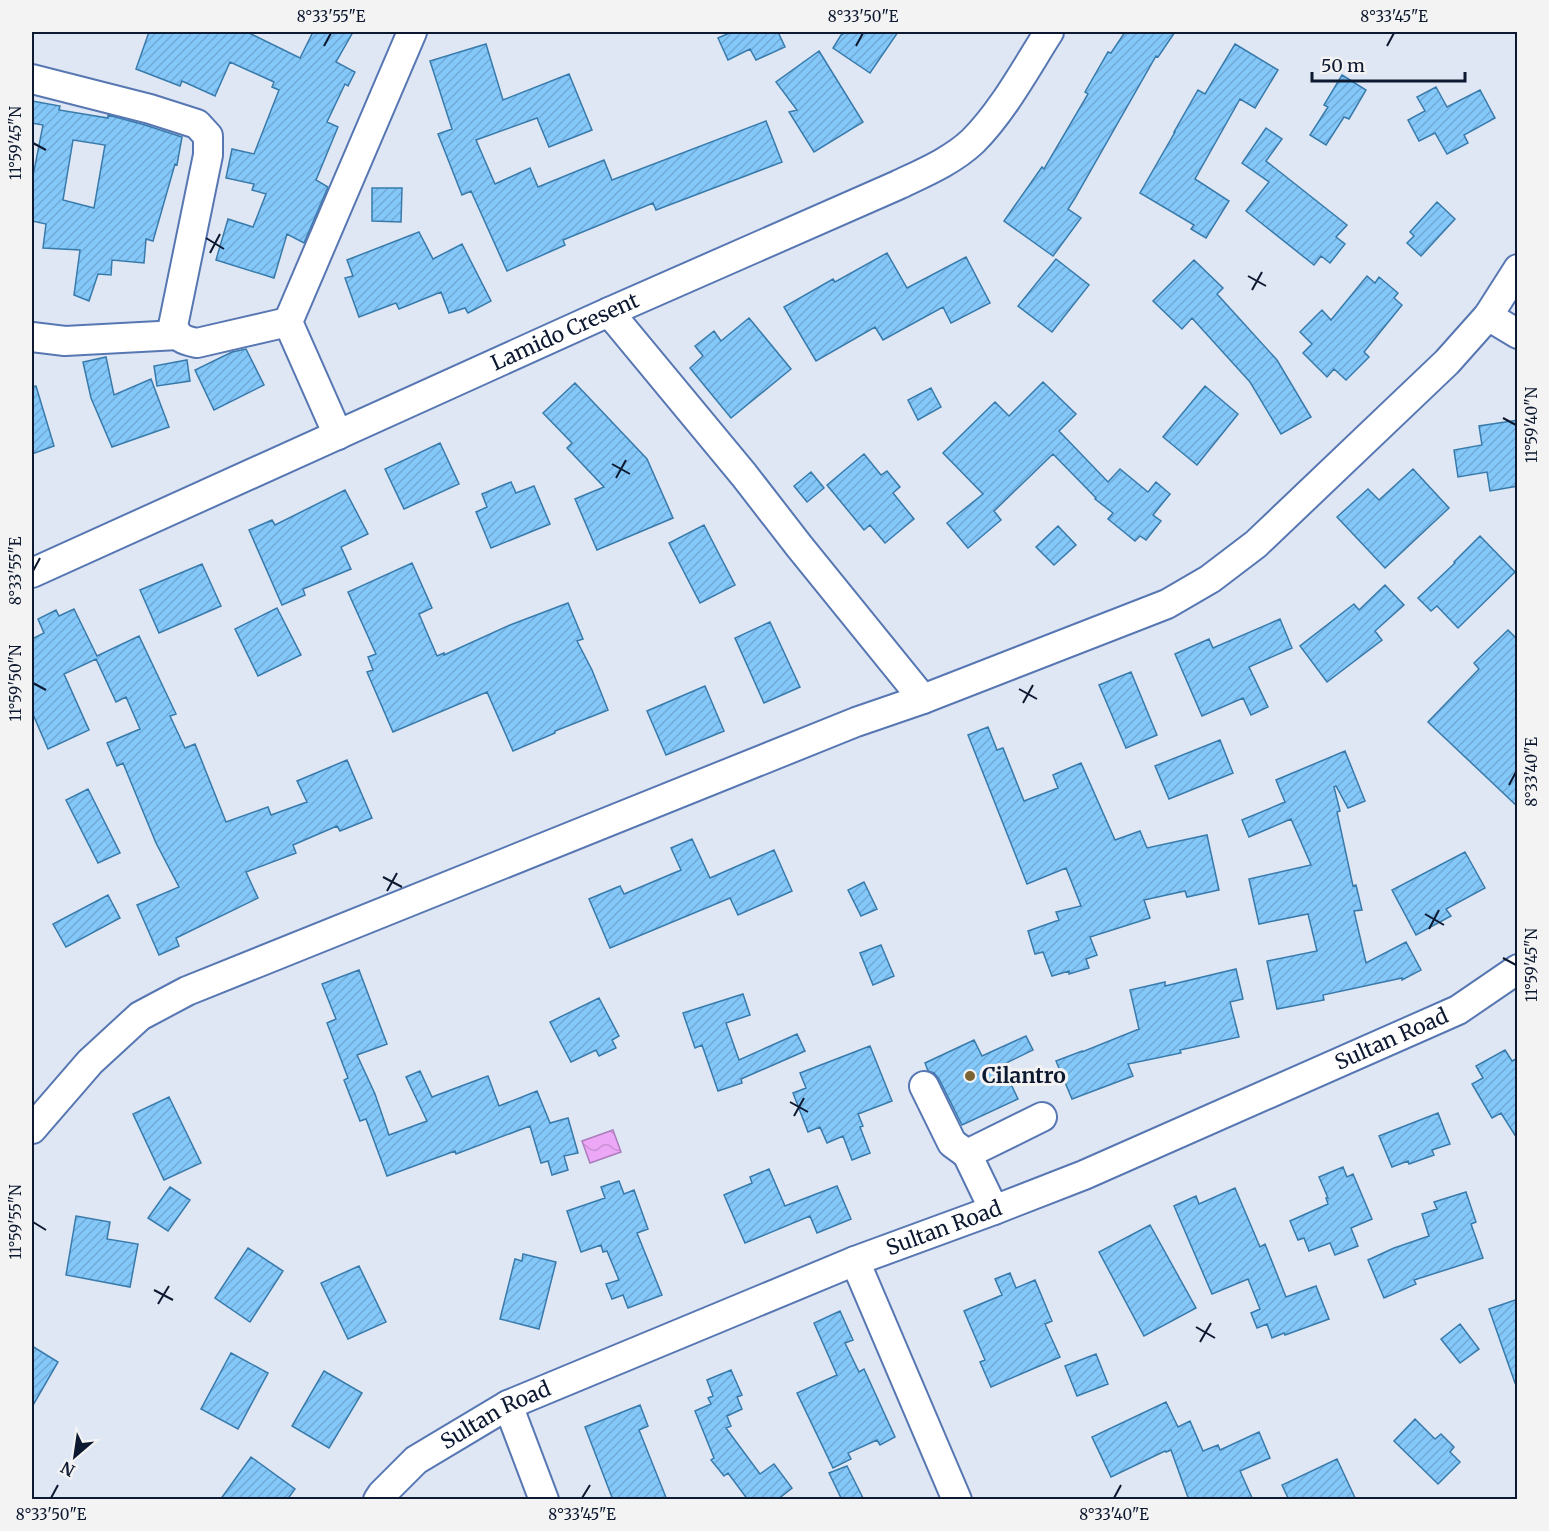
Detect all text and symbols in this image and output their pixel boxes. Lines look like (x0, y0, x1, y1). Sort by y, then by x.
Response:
text: 8°33'55"E (297, 7, 366, 26)
text: 8°33'50"E (828, 7, 899, 26)
text: 8°33'45"E (1360, 7, 1428, 26)
scale bar (1312, 45, 1465, 83)
text: 50 m (1321, 54, 1365, 77)
text: 11°59'45"N (6, 106, 25, 180)
street label: Lamido Cresent (487, 287, 643, 377)
text: 11°59'40"N (1522, 387, 1541, 463)
text: 8°33'55"E (6, 536, 25, 605)
text: 11°59'50"N (6, 644, 25, 721)
text: 8°33'40"E (1522, 737, 1541, 807)
text: 11°59'45"N (1522, 928, 1541, 1002)
street label: Sultan Road (1331, 1002, 1453, 1076)
place label: Cilantro (982, 1062, 1066, 1089)
marker: Cilantro (963, 1069, 977, 1083)
text: 11°59'55"N (6, 1184, 25, 1260)
street label: Sultan Road (882, 1194, 1006, 1261)
street label: Sultan Road (436, 1375, 555, 1455)
north arrow (45, 1426, 105, 1486)
text: N (57, 1457, 78, 1481)
text: 8°33'50"E (16, 1505, 87, 1524)
text: 8°33'45"E (548, 1505, 616, 1524)
text: 8°33'40"E (1079, 1505, 1149, 1524)

